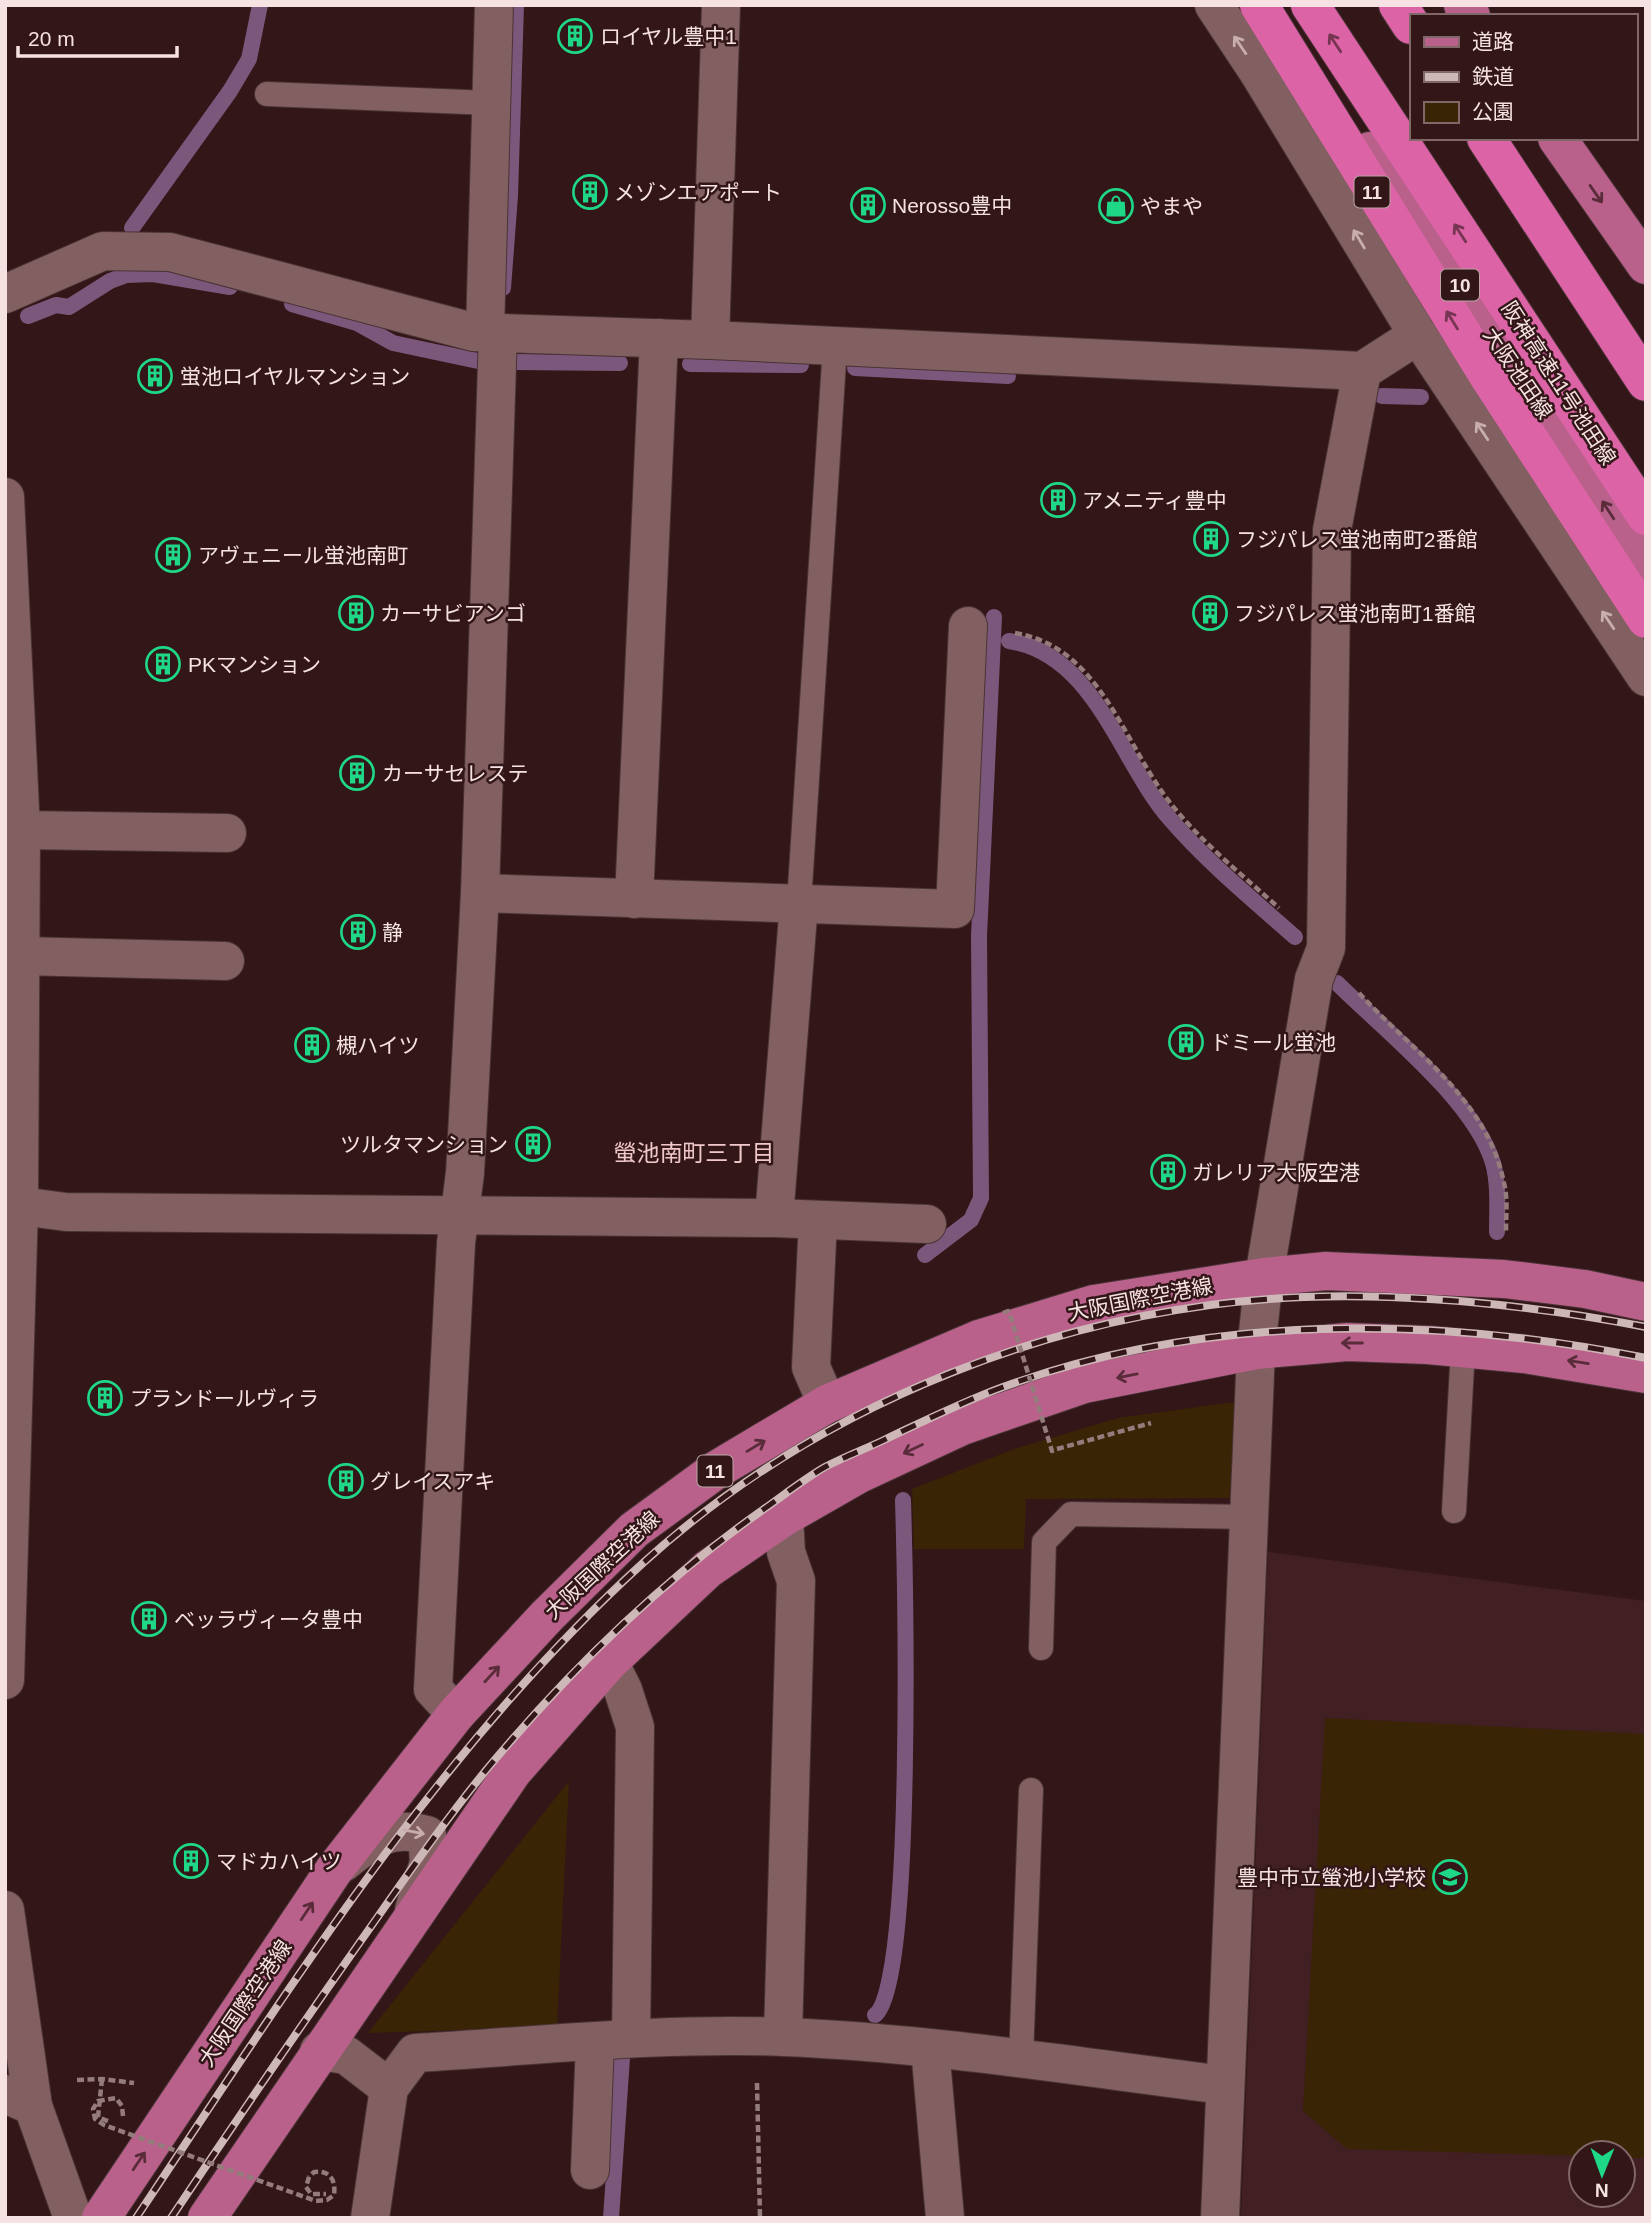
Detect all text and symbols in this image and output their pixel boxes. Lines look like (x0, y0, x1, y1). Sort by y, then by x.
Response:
scale bar (18, 14, 177, 58)
legend (1410, 14, 1637, 140)
building icon: ロイヤル豊中1 (556, 17, 594, 55)
place label: ロイヤル豊中1 (600, 25, 737, 48)
text: 20 m (28, 27, 75, 50)
text: 道路 (1472, 30, 1514, 53)
one-way arrow (1328, 34, 1342, 54)
one-way arrow (1233, 36, 1247, 55)
text: 鉄道 (1472, 65, 1514, 88)
text: 公園 (1472, 100, 1514, 123)
building icon: メゾンエアポート (571, 173, 609, 211)
road number: 11 (1354, 176, 1390, 208)
place label: メゾンエアポート (614, 181, 782, 204)
one-way arrow (1589, 184, 1603, 203)
building icon: Nerosso豊中 (849, 186, 887, 224)
shop icon: やまや (1097, 187, 1135, 225)
place label: Nerosso豊中 (892, 194, 1012, 217)
place label: やまや (1140, 195, 1203, 218)
one-way arrow (1453, 224, 1467, 244)
one-way arrow (1352, 229, 1366, 249)
road number: 10 (1441, 270, 1479, 300)
street label: 阪神高速11号池田線 (1498, 297, 1620, 469)
one-way arrow (1445, 310, 1459, 330)
street label: 大阪池田線 (1479, 323, 1557, 423)
building icon: 蛍池ロイヤルマンション (136, 357, 174, 395)
place label: 蛍池ロイヤルマンション (180, 365, 410, 388)
one-way arrow (1474, 422, 1489, 441)
building icon: アメニティ豊中 (1039, 481, 1077, 519)
place label: アメニティ豊中 (1082, 489, 1227, 512)
one-way arrow (1601, 501, 1615, 520)
building icon: フジパレス蛍池南町2番館 (1192, 520, 1230, 558)
place label: フジパレス蛍池南町2番館 (1236, 528, 1477, 551)
building icon: アヴェニール蛍池南町 (154, 536, 192, 574)
place label: アヴェニール蛍池南町 (198, 544, 408, 567)
building icon: カーサビアンゴ (337, 594, 375, 632)
building icon: フジパレス蛍池南町1番館 (1191, 594, 1229, 632)
place label: カーサビアンゴ (380, 602, 526, 625)
place label: フジパレス蛍池南町1番館 (1234, 602, 1475, 625)
one-way arrow (1601, 611, 1615, 630)
building icon: PKマンション (144, 645, 182, 683)
place label: PKマンション (188, 653, 321, 676)
building icon: カーサセレステ (338, 754, 376, 792)
place label: カーサセレステ (382, 762, 529, 785)
building icon: 静 (339, 913, 377, 951)
place label: 静 (382, 921, 403, 944)
building icon: ドミール蛍池 (1167, 1023, 1205, 1061)
building icon: 槻ハイツ (293, 1026, 331, 1064)
place label: ドミール蛍池 (1210, 1031, 1336, 1054)
place label: 槻ハイツ (336, 1034, 420, 1057)
building icon: ツルタマンション (514, 1125, 552, 1163)
place label: ツルタマンション (340, 1133, 508, 1156)
district label: 螢池南町三丁目 (614, 1140, 775, 1166)
building icon: ガレリア大阪空港 (1149, 1153, 1187, 1191)
place label: ガレリア大阪空港 (1192, 1161, 1360, 1184)
street label: 大阪国際空港線 (1066, 1274, 1214, 1324)
one-way arrow (1341, 1336, 1364, 1350)
one-way arrow (1568, 1355, 1590, 1368)
one-way arrow (1116, 1369, 1139, 1383)
building icon: プランドールヴィラ (86, 1379, 124, 1417)
place label: プランドールヴィラ (130, 1387, 319, 1410)
one-way arrow (745, 1439, 765, 1453)
one-way arrow (903, 1443, 924, 1456)
road number: 11 (698, 1456, 732, 1486)
building icon: グレイスアキ (327, 1462, 365, 1500)
place label: グレイスアキ (370, 1470, 495, 1493)
street label: 大阪国際空港線 (540, 1506, 664, 1624)
building icon: ベッラヴィータ豊中 (130, 1600, 168, 1638)
place label: ベッラヴィータ豊中 (174, 1608, 363, 1631)
one-way arrow (484, 1666, 501, 1683)
one-way arrow (402, 1826, 425, 1839)
building icon: マドカハイツ (172, 1842, 210, 1880)
place label: マドカハイツ (216, 1850, 342, 1873)
school or university icon: 豊中市立螢池小学校 (1431, 1858, 1469, 1896)
place label: 豊中市立螢池小学校 (1237, 1866, 1426, 1889)
one-way arrow (300, 1902, 314, 1921)
street label: 大阪国際空港線 (194, 1936, 296, 2070)
north arrow (1567, 2139, 1637, 2209)
one-way arrow (132, 2152, 146, 2171)
text: N (1595, 2180, 1609, 2201)

